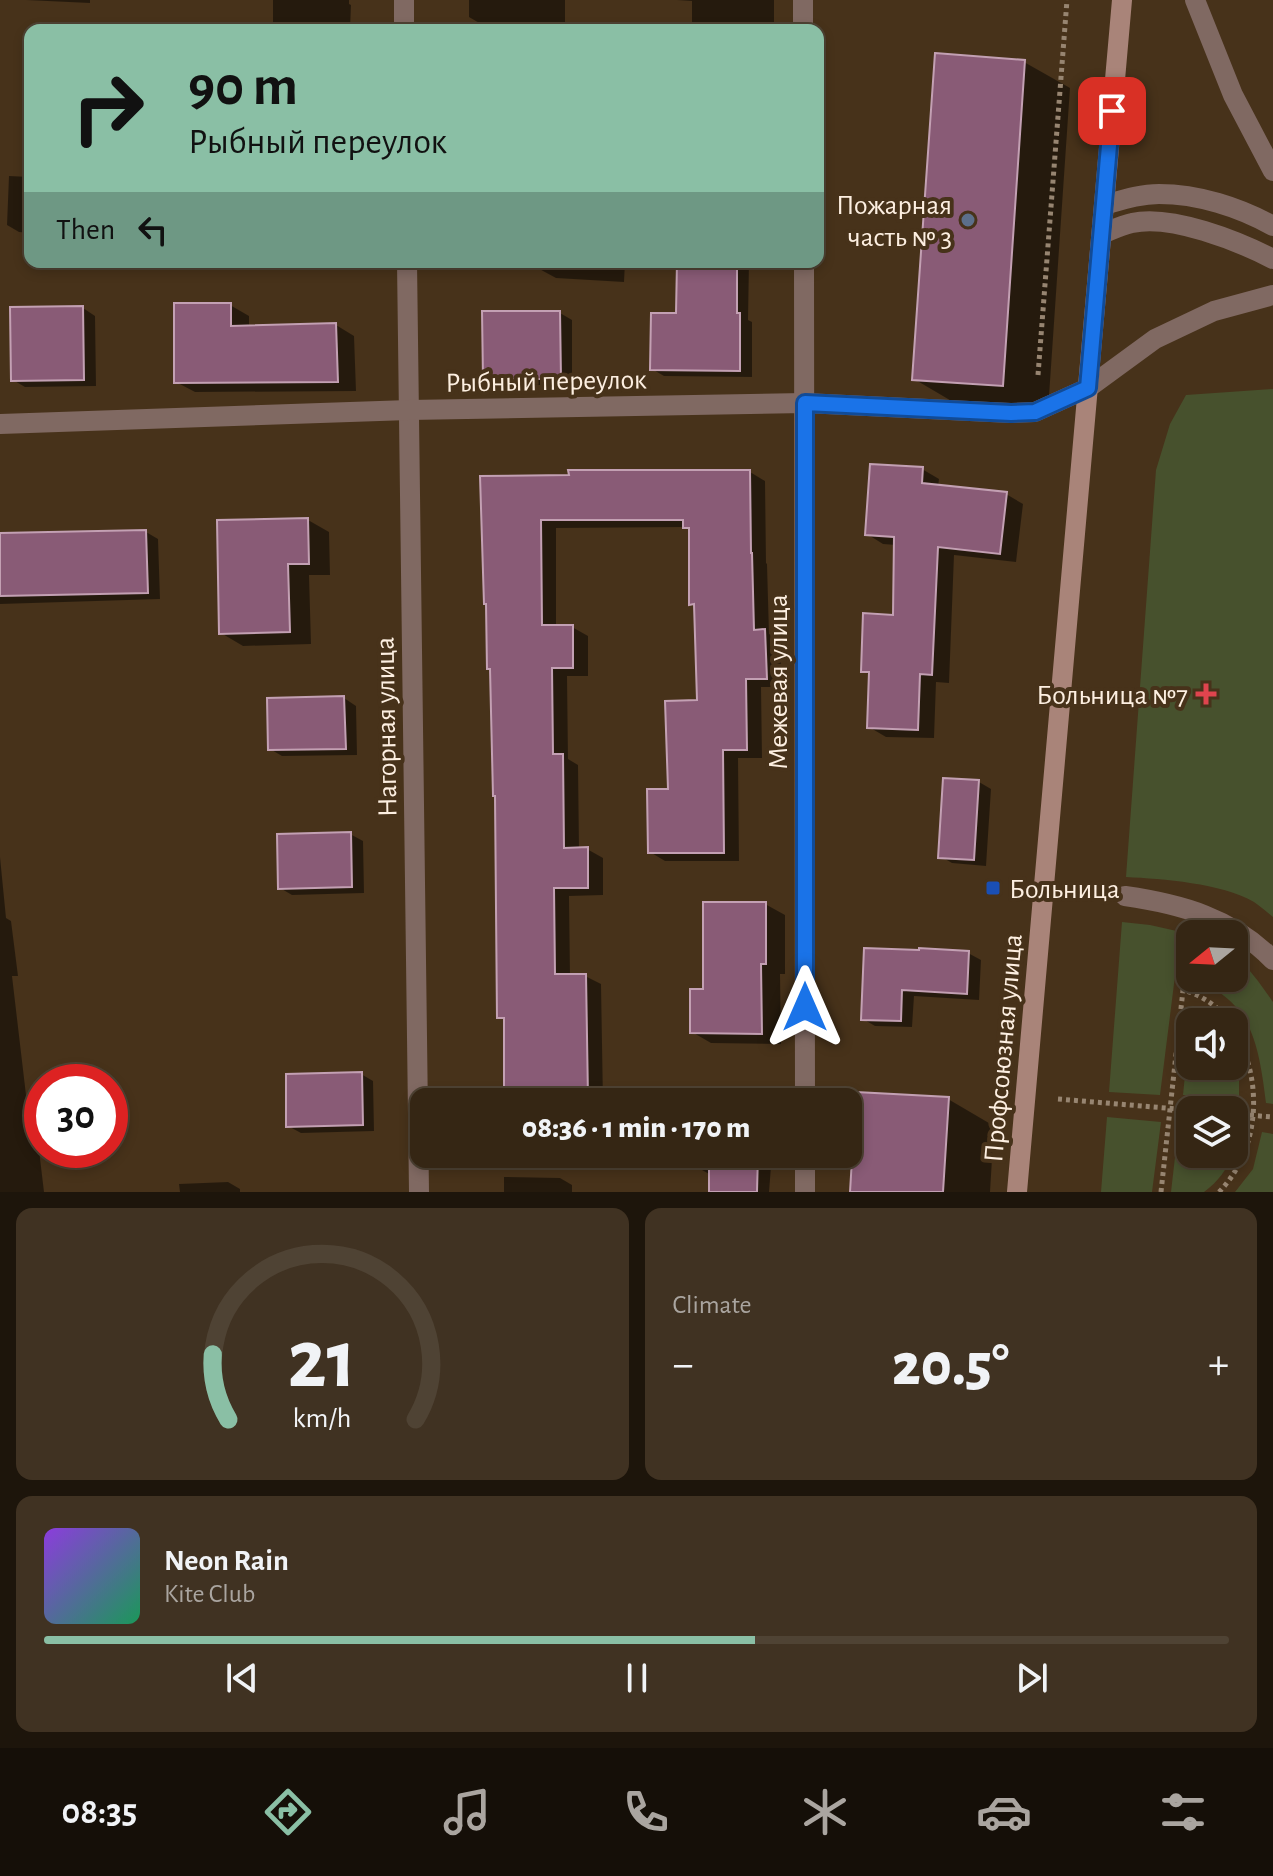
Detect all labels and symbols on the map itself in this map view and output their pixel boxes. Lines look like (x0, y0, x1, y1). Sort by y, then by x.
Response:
pin (1078, 77, 1146, 145)
place label: Пожарная часть № 3 (836, 192, 952, 252)
marker: Пожарная часть № 3 (959, 211, 977, 229)
street label: Рыбный переулок (445, 366, 647, 398)
street label: Межевая улица (765, 594, 793, 770)
street label: Нагорная улица (371, 636, 403, 817)
place label: Больница №7 (1036, 682, 1188, 710)
marker: Больница №7 (1195, 683, 1217, 705)
place label: Больница (1009, 876, 1120, 904)
marker: Больница (984, 879, 1002, 897)
north arrow (1176, 920, 1248, 992)
street label: Профсоюзная улица (980, 933, 1028, 1164)
position arrow (763, 965, 847, 1049)
speed limit sign: 30 (24, 1064, 128, 1168)

